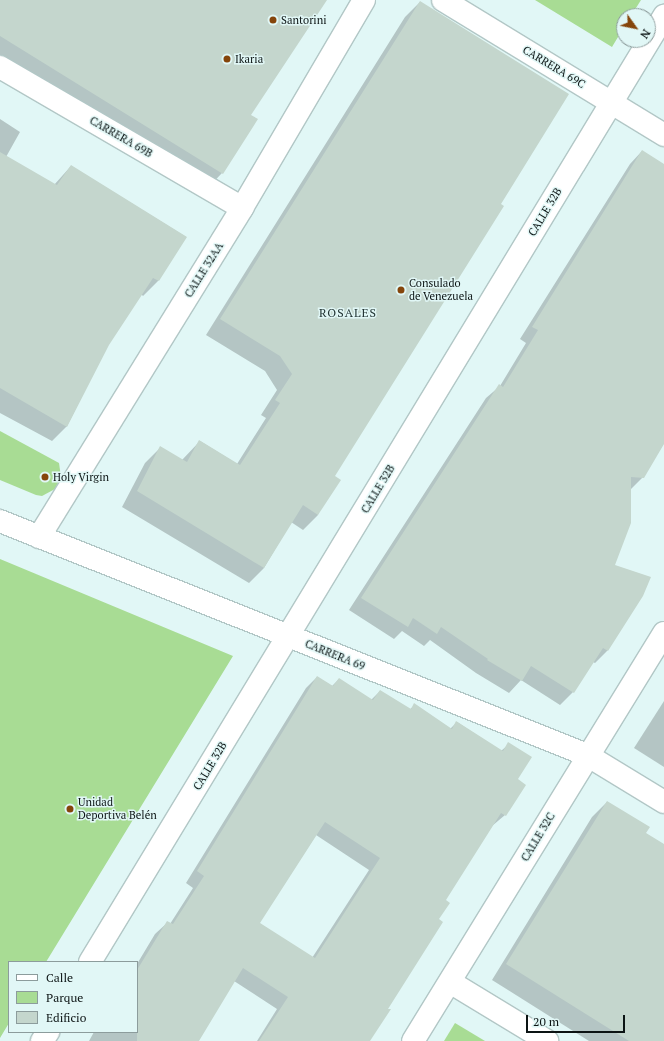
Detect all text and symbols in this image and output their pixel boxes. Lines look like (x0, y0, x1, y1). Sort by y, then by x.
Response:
north arrow (616, 8, 656, 48)
place label: Santorini (281, 13, 327, 27)
marker: Santorini (268, 15, 278, 25)
text: N (637, 27, 653, 41)
street label: CARRERA 69C (520, 43, 588, 91)
place label: Ikaria (235, 52, 263, 66)
marker: Ikaria (222, 54, 232, 64)
street label: CARRERA 69B (87, 114, 155, 160)
street label: CALLE 32B (525, 185, 565, 239)
street label: CALLE 32AA (182, 240, 226, 300)
place label: Consulado de Venezuela (409, 277, 473, 303)
marker: Consulado de Venezuela (396, 285, 406, 295)
district label: ROSALES (319, 306, 377, 320)
street label: CALLE 32B (358, 462, 398, 516)
place label: Holy Virgin (53, 470, 109, 484)
marker: Holy Virgin (40, 472, 50, 482)
street label: CARRERA 69 (303, 637, 367, 673)
street label: CALLE 32B (190, 739, 230, 793)
place label: Unidad Deportiva Belén (78, 796, 157, 822)
marker: Unidad Deportiva Belén (65, 804, 75, 814)
street label: CALLE 32C (518, 810, 558, 864)
legend (8, 961, 138, 1033)
text: Calle (46, 970, 73, 985)
text: Parque (46, 990, 83, 1005)
scale bar (528, 1007, 627, 1033)
text: Edificio (46, 1010, 86, 1025)
text: 20 m (533, 1014, 559, 1029)

